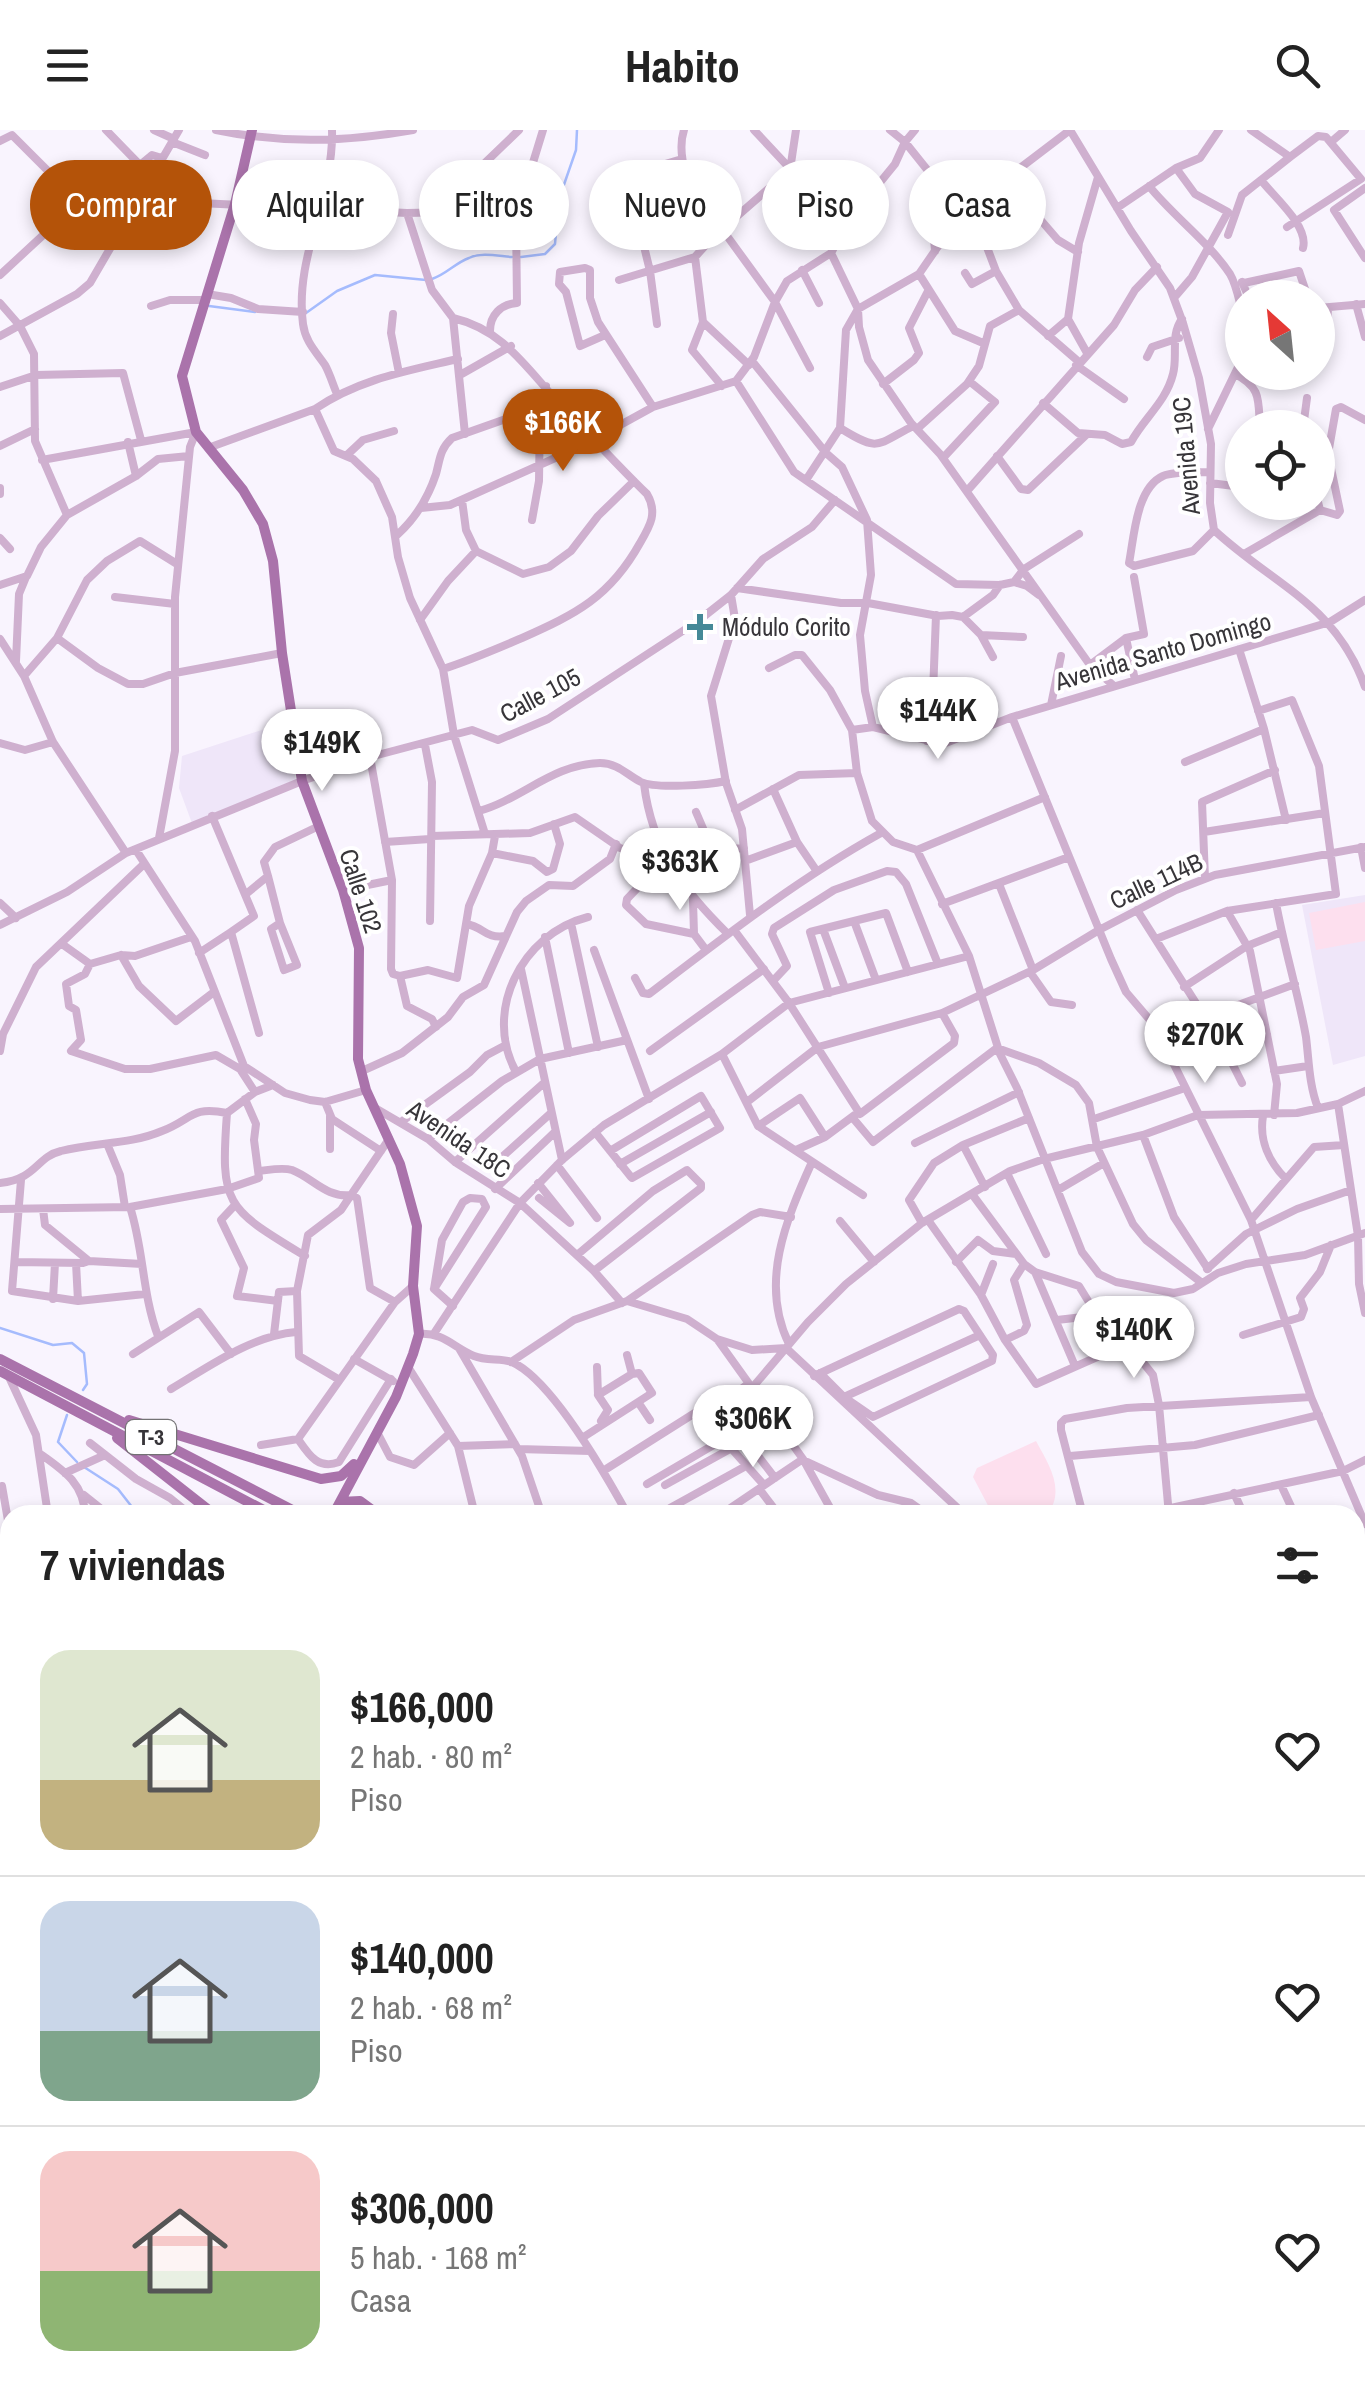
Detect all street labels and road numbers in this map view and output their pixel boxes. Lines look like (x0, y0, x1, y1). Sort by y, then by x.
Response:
street label: Avenida 19C (1164, 396, 1208, 517)
street label: Avenida Santo Domingo (1050, 604, 1275, 698)
street label: Calle 105 (494, 660, 586, 730)
street label: Calle 102 (331, 845, 391, 937)
street label: Calle 114B (1104, 845, 1208, 917)
street label: Avenida 18C (400, 1091, 517, 1186)
road number: T-3 (126, 1420, 176, 1454)

